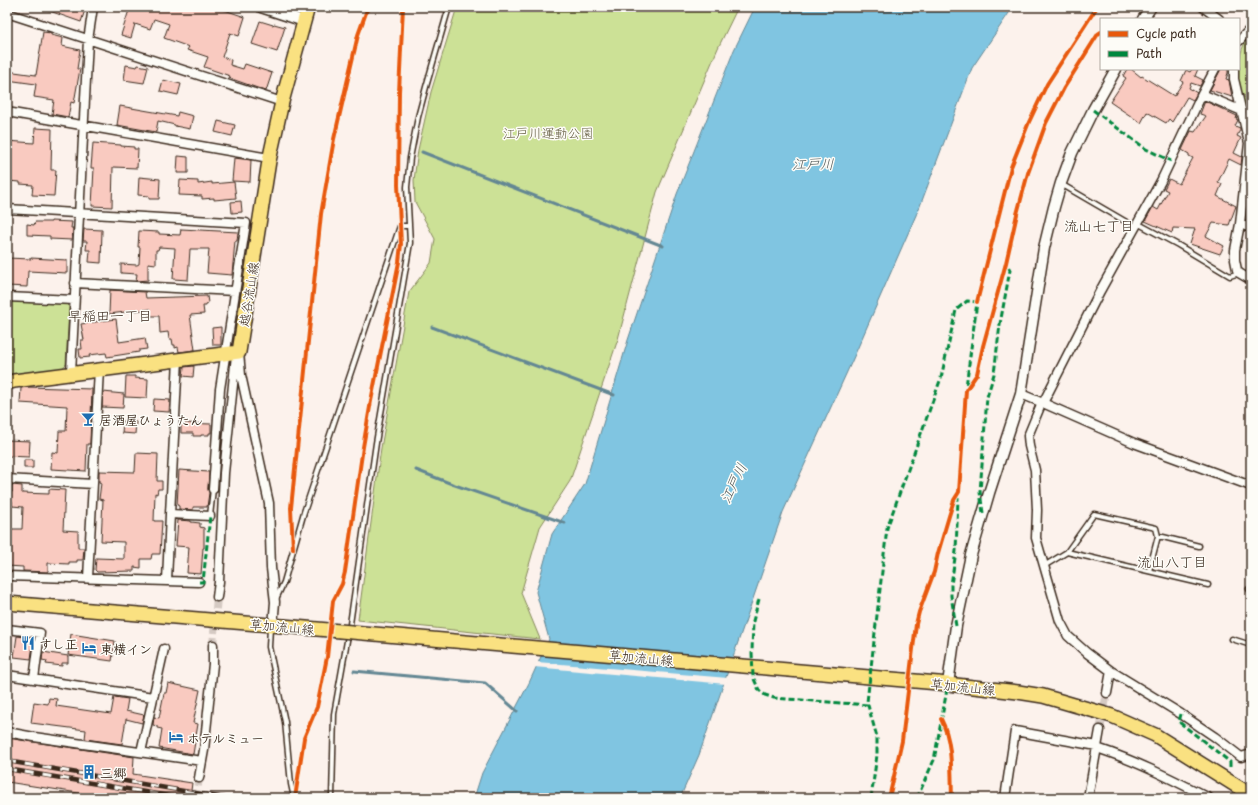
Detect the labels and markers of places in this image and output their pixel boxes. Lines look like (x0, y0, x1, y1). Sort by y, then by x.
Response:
place label: 居酒屋ひょうたん (99, 410, 203, 429)
bar icon: 居酒屋ひょうたん (80, 411, 96, 427)
place label: すし正 (39, 634, 78, 653)
restaurant icon: すし正 (20, 635, 36, 651)
place label: 東横イン (100, 639, 152, 658)
hotel icon: 東横イン (81, 640, 97, 656)
place label: ホテルミュー (187, 728, 264, 747)
hotel icon: ホテルミュー (168, 729, 184, 745)
place label: 三郷 (100, 763, 126, 782)
building icon: 三郷 (81, 764, 97, 780)

